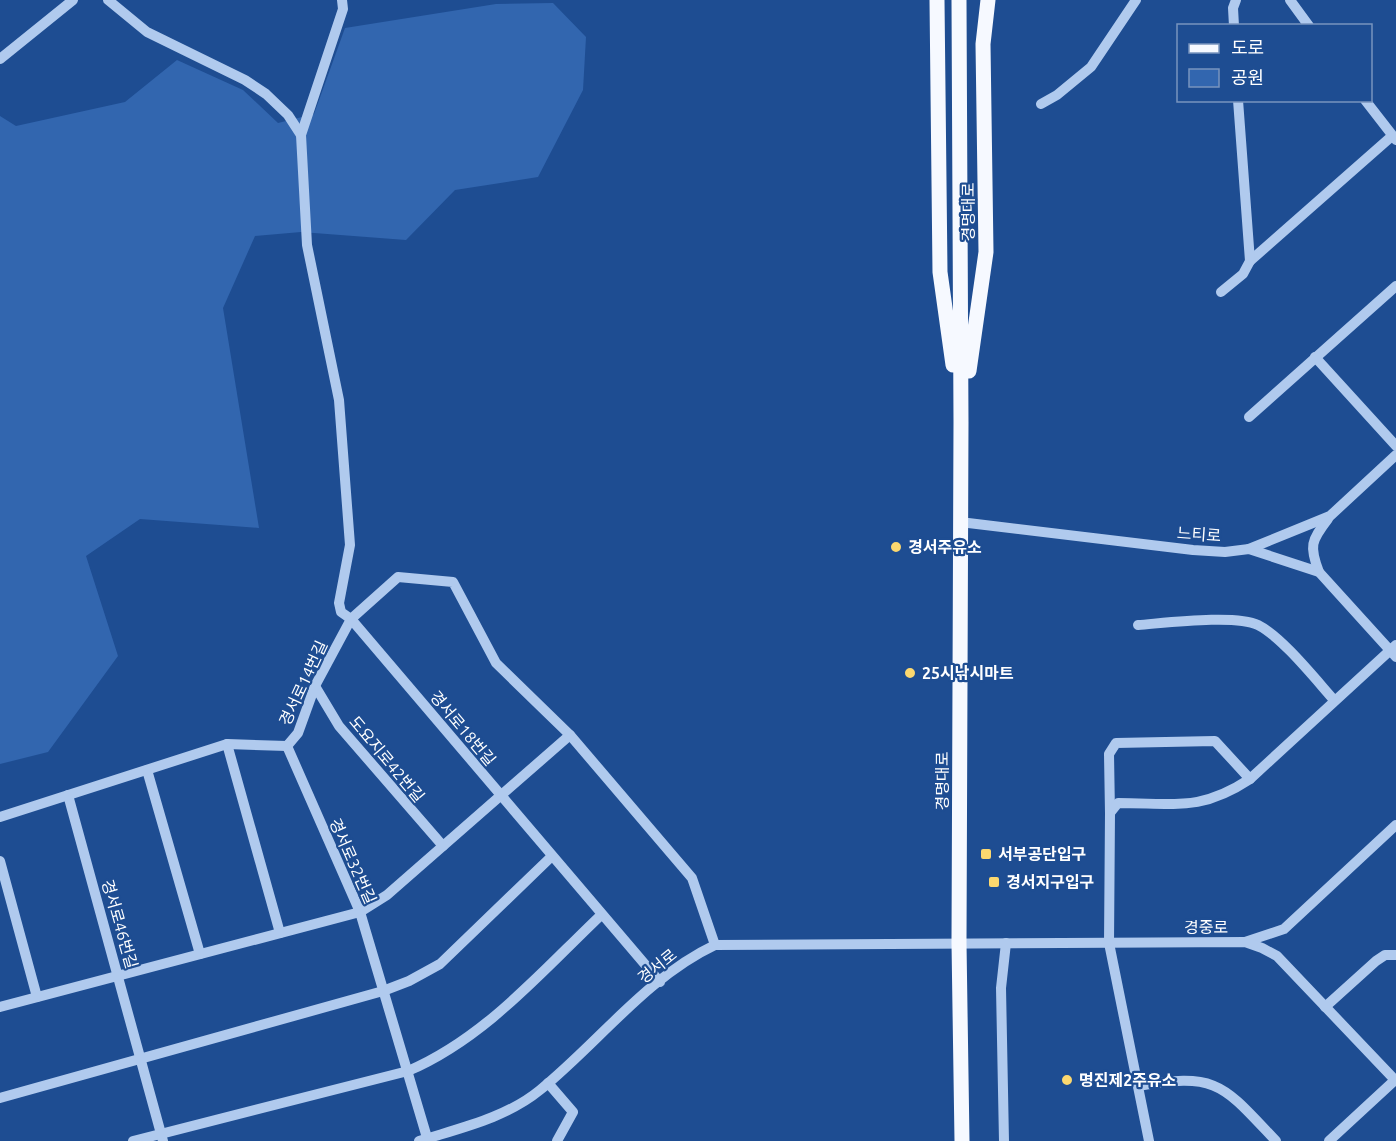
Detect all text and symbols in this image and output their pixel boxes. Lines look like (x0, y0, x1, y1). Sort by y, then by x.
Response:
legend (1177, 24, 1372, 102)
text: 도로 (1231, 37, 1264, 57)
text: 공원 (1231, 67, 1264, 87)
street label: 경명대로 (959, 182, 977, 241)
street label: 느티로 (1176, 523, 1222, 545)
place label: 경서주유소 (908, 538, 982, 556)
marker: 경서주유소 (889, 540, 903, 554)
street label: 경서로14번길 (275, 638, 331, 728)
place label: 25시낚시마트 (922, 664, 1014, 682)
marker: 25시낚시마트 (903, 666, 917, 680)
street label: 경서로18번길 (427, 687, 499, 769)
street label: 도요지로42번길 (346, 712, 428, 806)
street label: 경명대로 (933, 751, 951, 810)
street label: 경서로32번길 (326, 815, 380, 907)
place label: 서부공단입구 (998, 845, 1086, 863)
marker: 서부공단입구 (979, 847, 993, 861)
place label: 경서지구입구 (1006, 873, 1094, 891)
marker: 경서지구입구 (987, 875, 1001, 889)
street label: 경서로46번길 (99, 877, 141, 971)
street label: 경중로 (1184, 918, 1228, 936)
street label: 경서로 (634, 945, 680, 987)
place label: 명진제2주유소 (1079, 1071, 1177, 1089)
marker: 명진제2주유소 (1060, 1073, 1074, 1087)

